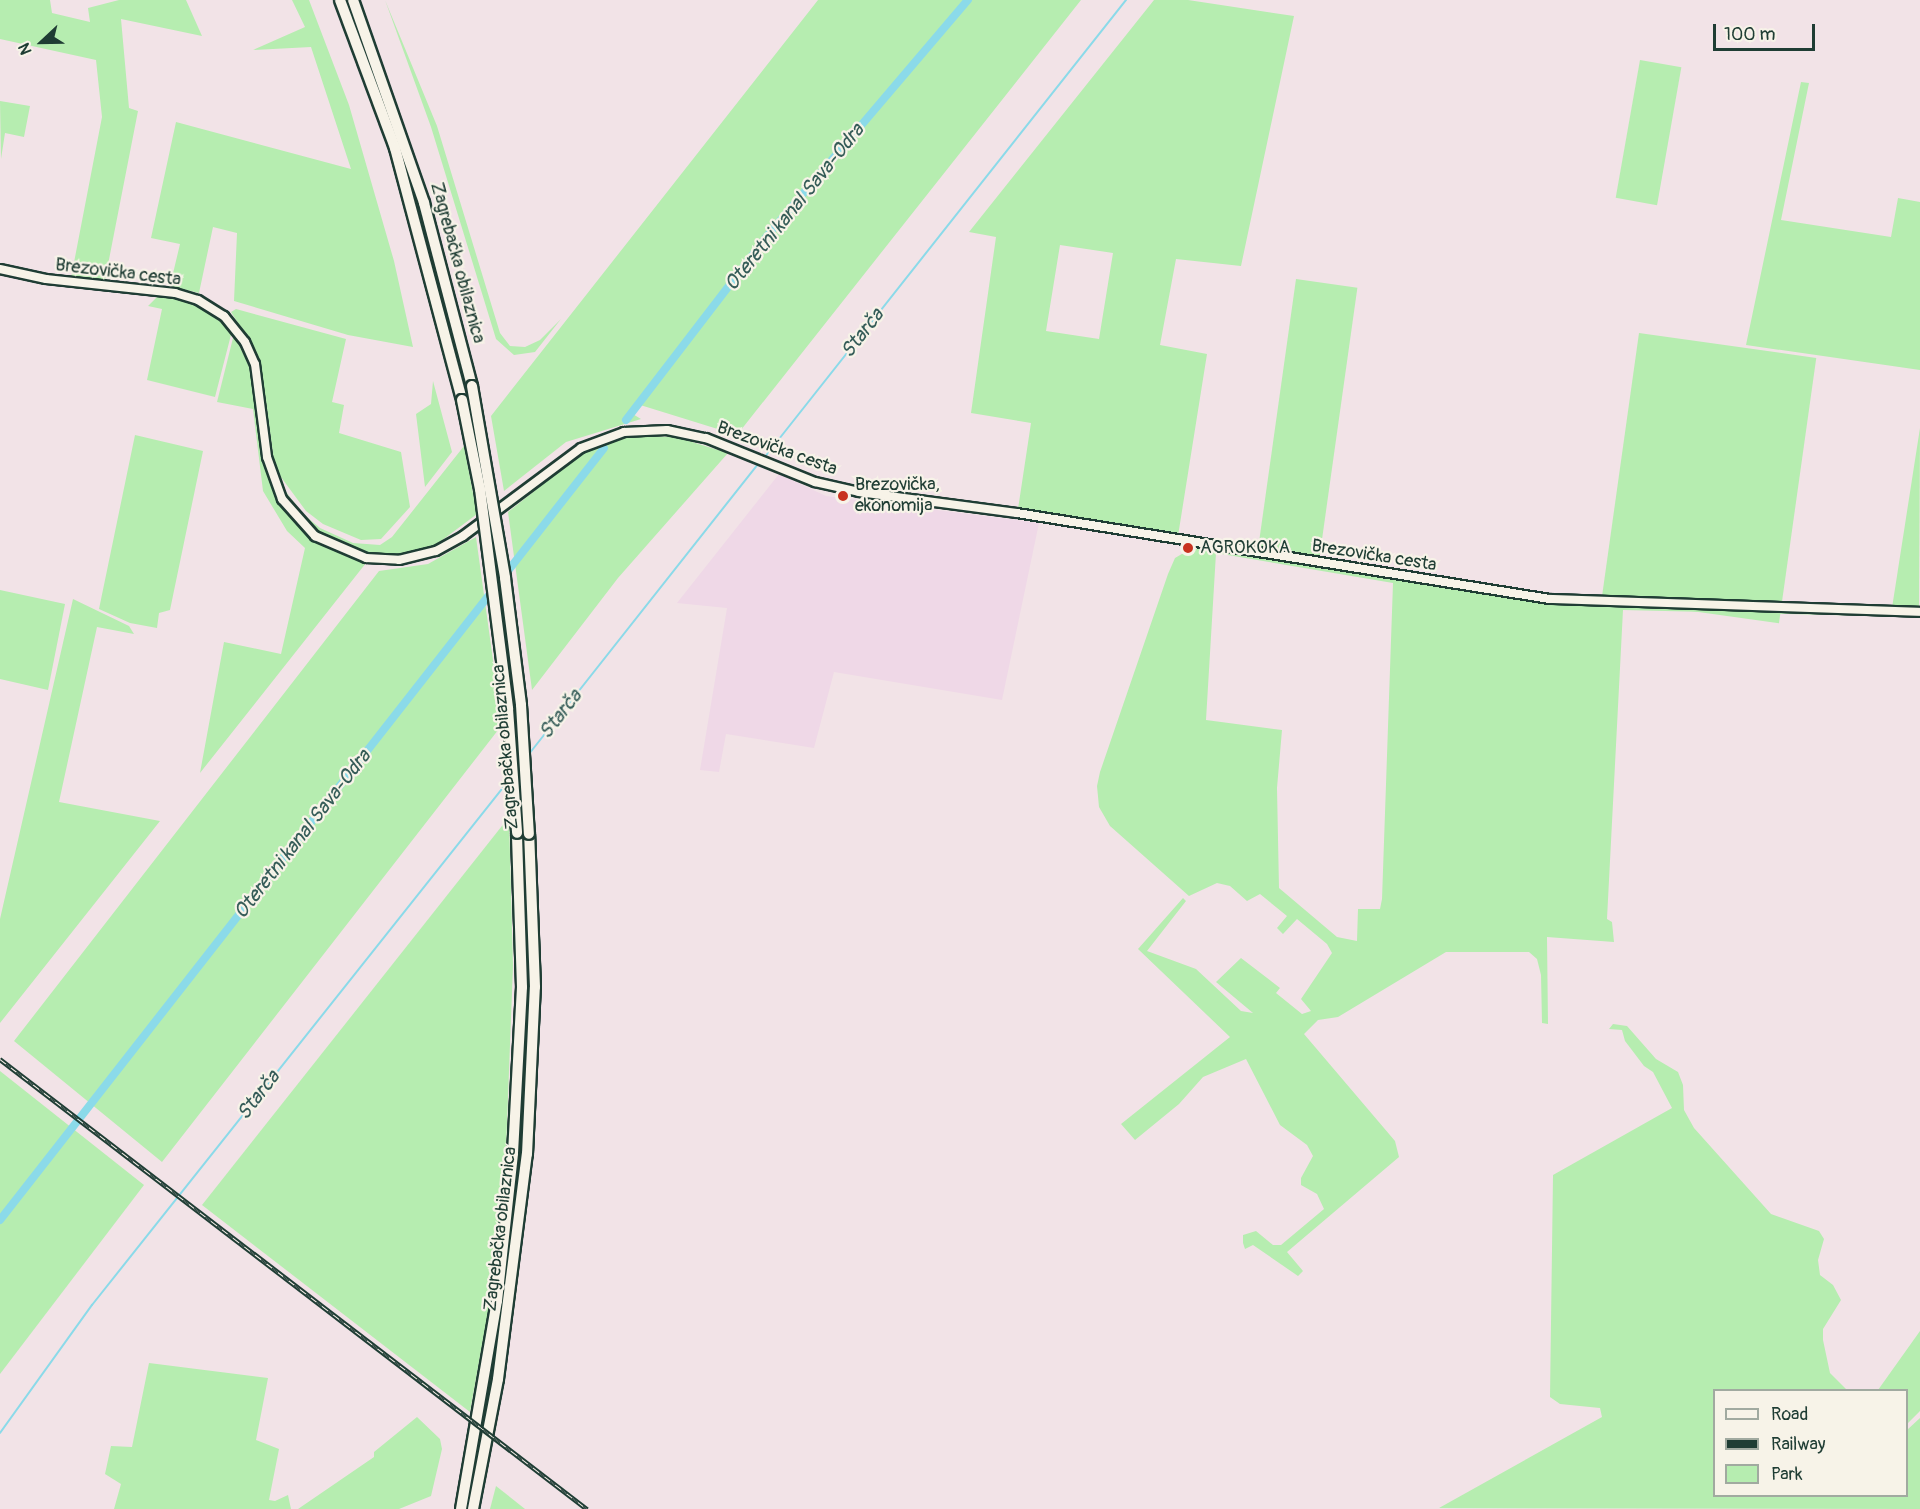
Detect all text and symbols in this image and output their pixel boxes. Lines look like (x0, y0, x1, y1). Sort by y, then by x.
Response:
north arrow (12, 12, 72, 72)
scale bar (1716, 12, 1818, 50)
text: 100 m (1724, 23, 1776, 46)
text: N (14, 40, 37, 58)
water label: Oteretni kanal Sava-Odra (719, 119, 869, 295)
street label: Zagrebačka obilaznica (425, 180, 489, 346)
street label: Brezovička cesta (54, 255, 182, 291)
water label: Starča (835, 304, 889, 362)
street label: Brezovička cesta (714, 417, 840, 481)
place label: Brezovička, ekonomija (855, 475, 940, 518)
marker: Brezovička, ekonomija (836, 489, 850, 503)
street label: Brezovička cesta (1310, 535, 1438, 577)
place label: AGROKOKA (1200, 537, 1290, 559)
marker: AGROKOKA (1181, 541, 1195, 555)
street label: Zagrebačka obilaznica (488, 664, 524, 830)
water label: Starča (533, 685, 587, 743)
water label: Oteretni kanal Sava-Odra (229, 745, 375, 923)
water label: Starča (231, 1066, 285, 1124)
street label: Zagrebačka obilaznica (480, 1146, 522, 1312)
legend (1713, 1389, 1908, 1497)
text: Road (1771, 1403, 1808, 1426)
text: Railway (1771, 1433, 1826, 1456)
text: Park (1771, 1463, 1803, 1486)

